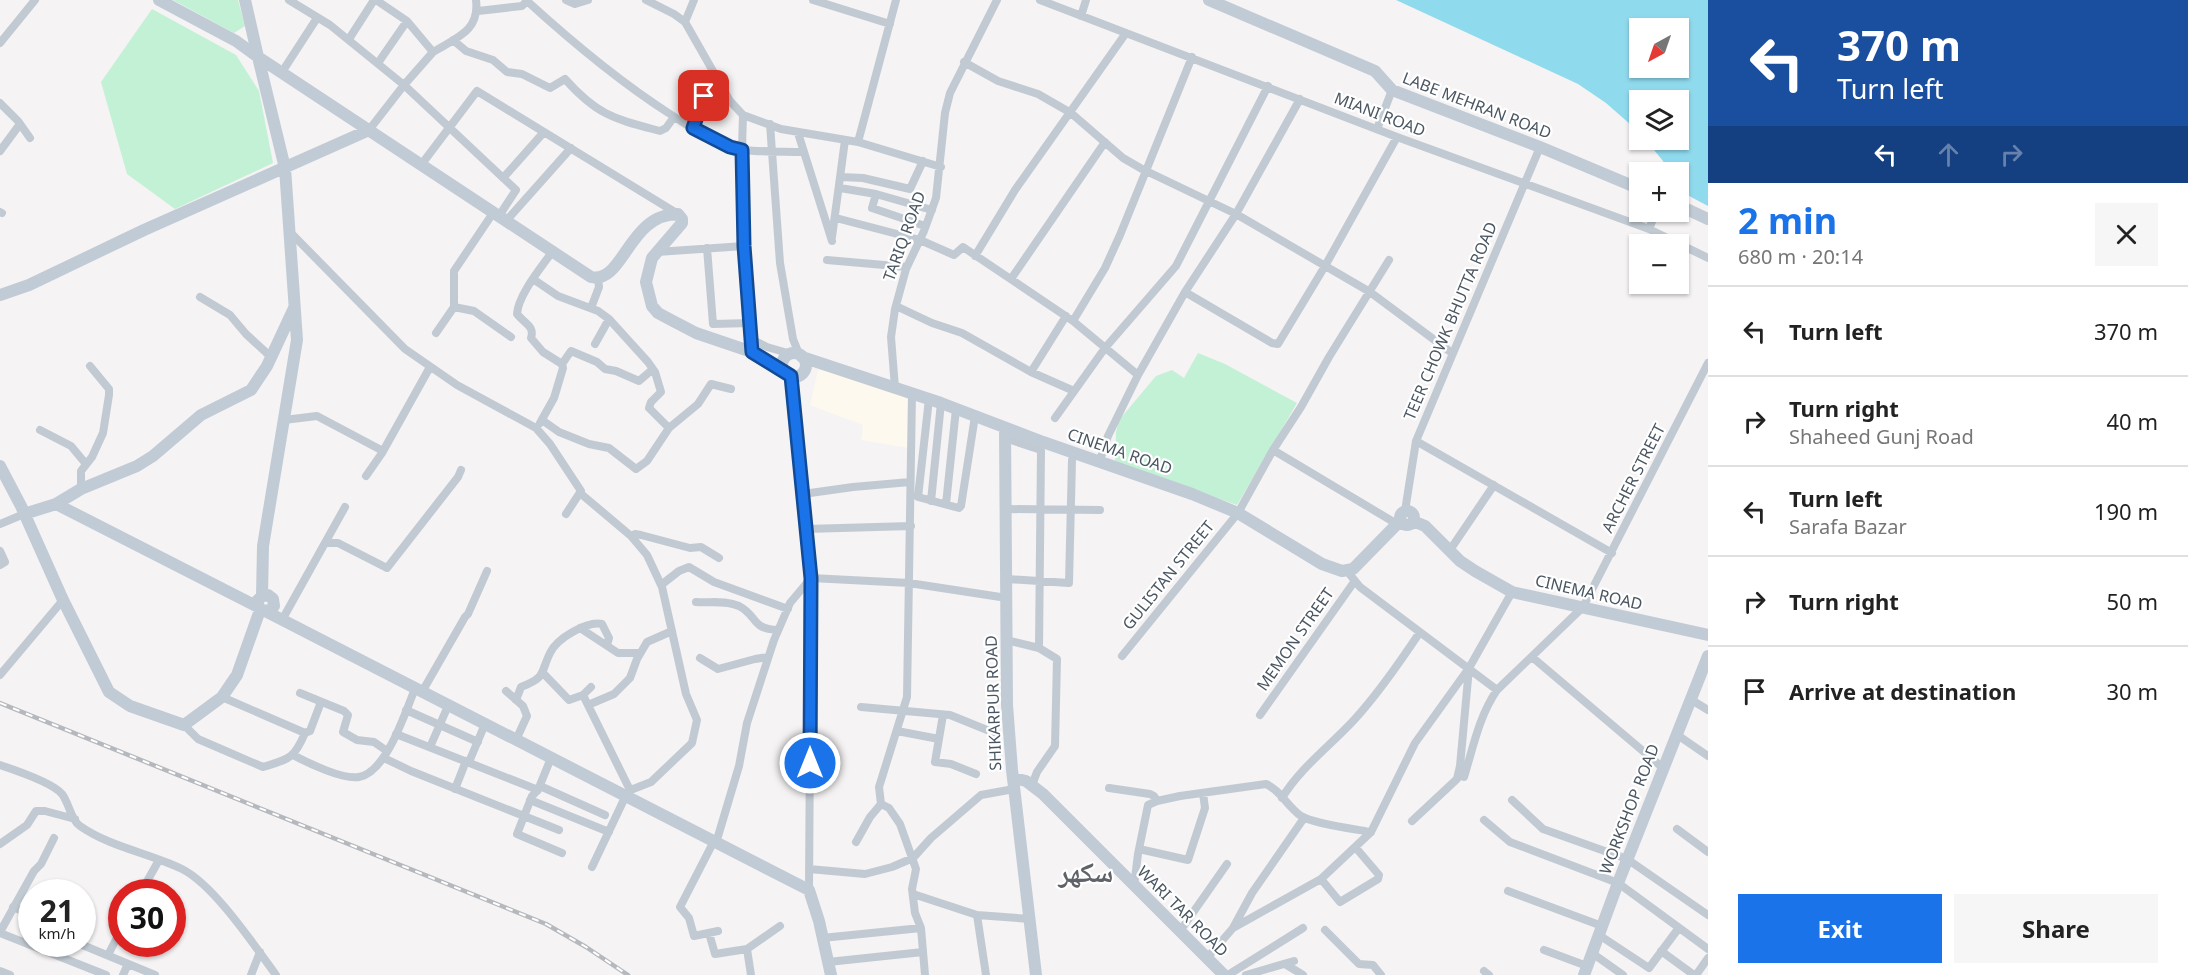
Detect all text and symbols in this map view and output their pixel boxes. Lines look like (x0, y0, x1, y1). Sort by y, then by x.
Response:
text: 370 m (1837, 16, 1961, 73)
north arrow (1629, 18, 1689, 78)
map controls (1629, 18, 1689, 294)
icon: left (1738, 24, 1816, 102)
street label: LABE MEHRAN ROAD (1399, 66, 1555, 144)
pin (678, 70, 729, 121)
text: Turn left (1837, 70, 1943, 107)
icon: arrive (687, 79, 720, 112)
street label: MIANI ROAD (1331, 87, 1429, 141)
button: layers (1629, 90, 1689, 150)
icon: left (1869, 138, 1902, 171)
icon: ahead (1932, 138, 1965, 171)
icon: right (1995, 138, 2028, 171)
button: + (1629, 162, 1689, 222)
street label: TARIQ ROAD (878, 188, 930, 284)
text: 2 min (1738, 196, 1837, 245)
button: close (2095, 203, 2158, 266)
street label: TEER CHOWK BHUTTA ROAD (1398, 218, 1502, 424)
button: − (1629, 234, 1689, 294)
text: 680 m · 20:14 (1738, 243, 1863, 270)
icon: left (1738, 315, 1771, 348)
text: Turn left (1789, 316, 1883, 346)
text: 370 m (2094, 316, 2158, 346)
text: Turn right (1789, 393, 1899, 423)
icon: right (1738, 405, 1771, 438)
text: 40 m (2107, 406, 2158, 436)
street label: ARCHER STREET (1596, 420, 1670, 536)
street label: CINEMA ROAD (1065, 423, 1175, 479)
text: Shaheed Gunj Road (1789, 423, 1974, 450)
text: Turn left (1789, 483, 1883, 513)
icon: left (1738, 495, 1771, 528)
text: 190 m (2094, 496, 2158, 526)
text: Sarafa Bazar (1789, 513, 1907, 540)
street label: GULISTAN STREET (1117, 516, 1219, 634)
street label: CINEMA ROAD (1533, 569, 1645, 615)
street label: MEMON STREET (1251, 583, 1339, 695)
icon: right (1738, 585, 1771, 618)
text: Turn right (1789, 586, 1899, 616)
text: 50 m (2107, 586, 2158, 616)
street label: SHIKARPUR ROAD (980, 635, 1006, 771)
icon: arrive (1738, 675, 1771, 708)
text: Arrive at destination (1789, 676, 2016, 706)
text: 30 m (2107, 676, 2158, 706)
position arrow (778, 731, 842, 795)
street label: WORKSHOP ROAD (1594, 741, 1664, 877)
district label: سکھر (1058, 852, 1113, 890)
street label: WARI TAR ROAD (1133, 861, 1233, 961)
speed limit sign: 30 (108, 879, 186, 957)
text: 21 (40, 890, 74, 931)
button: Exit (1738, 894, 1942, 963)
button: Share (1954, 894, 2158, 963)
text: km/h (39, 923, 75, 943)

